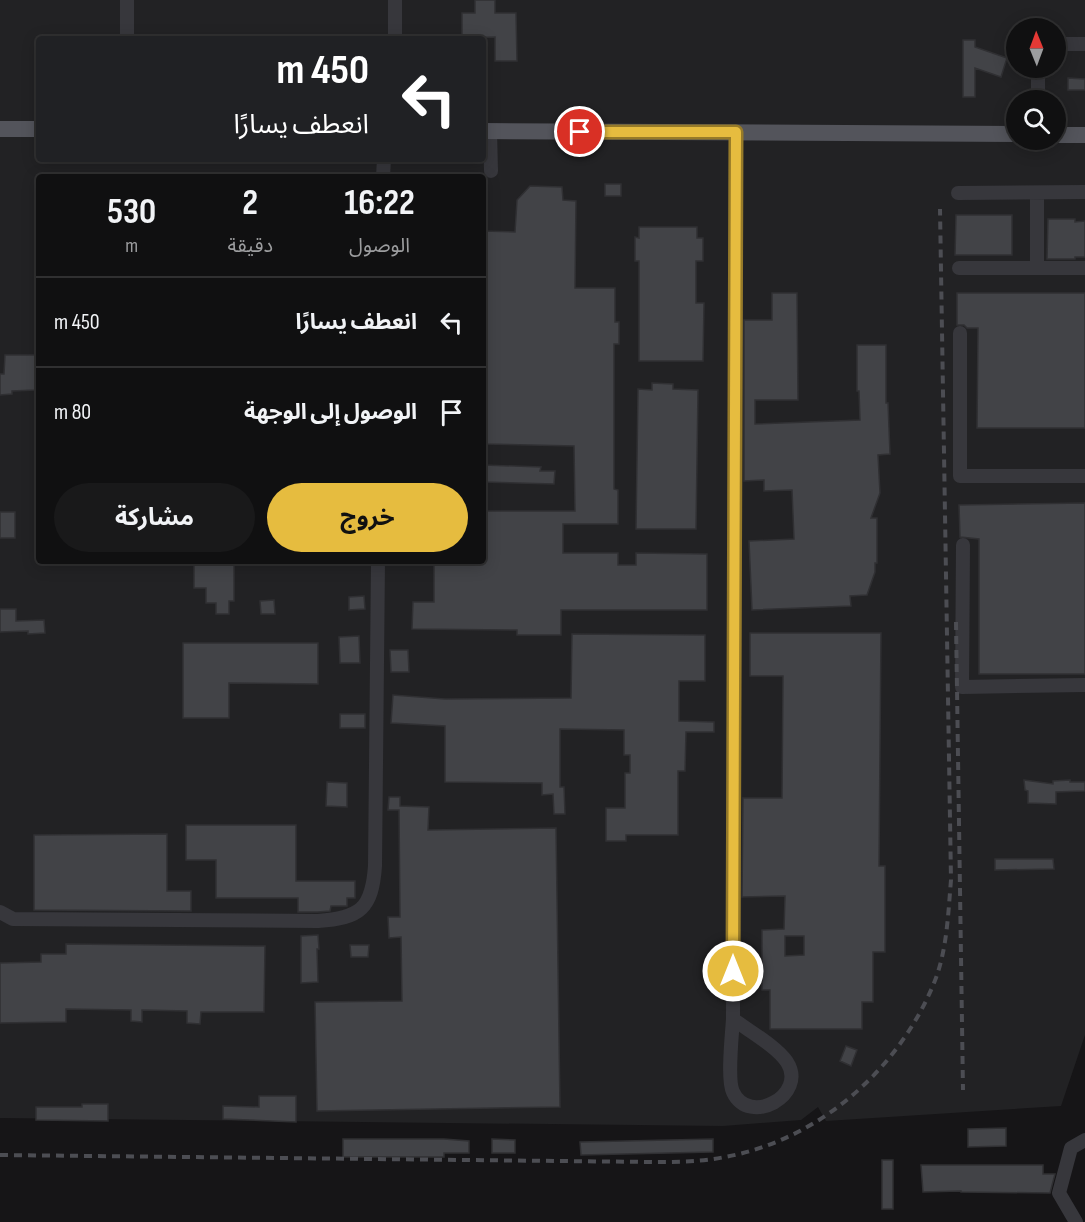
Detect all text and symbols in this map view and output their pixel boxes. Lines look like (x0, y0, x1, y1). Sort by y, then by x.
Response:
north arrow (1006, 18, 1066, 78)
map controls (1006, 18, 1066, 150)
text: 450 m (277, 45, 369, 96)
icon: left (390, 60, 468, 138)
button: search (1006, 90, 1066, 150)
pin (554, 106, 605, 157)
text: انعطف يسارًا (234, 109, 369, 141)
icon: arrive (563, 115, 596, 148)
text: 2 (242, 182, 258, 225)
text: 16:22 (344, 182, 415, 225)
text: 530 (107, 191, 156, 234)
text: m (125, 234, 138, 258)
text: دقيقة (227, 234, 273, 258)
text: الوصول (349, 234, 410, 258)
icon: left (435, 306, 468, 339)
text: 450 m (54, 309, 100, 336)
text: انعطف يسارًا (295, 309, 417, 336)
icon: arrive (435, 396, 468, 429)
text: 80 m (54, 399, 91, 426)
text: الوصول إلى الوجهة (244, 399, 417, 426)
button: مشاركة (54, 483, 255, 552)
button: خروج (267, 483, 468, 552)
position arrow (701, 939, 765, 1003)

